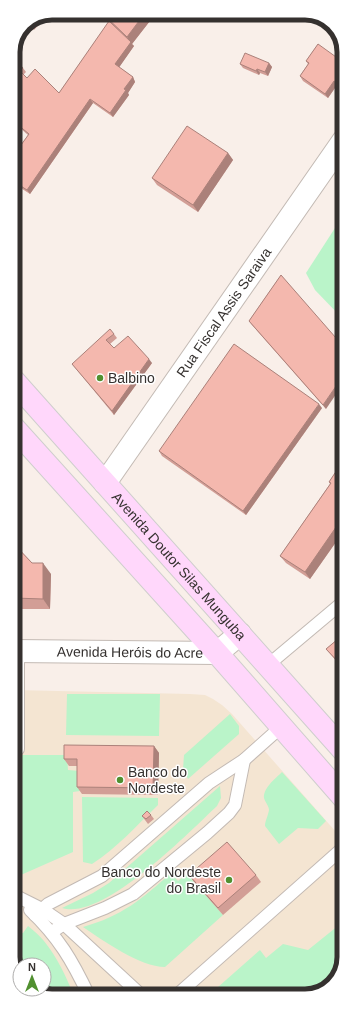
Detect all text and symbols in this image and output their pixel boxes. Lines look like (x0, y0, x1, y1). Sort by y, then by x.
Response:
street label: Rua Fiscal Assis Saraiva (173, 244, 275, 380)
place label: Balbino (108, 370, 155, 386)
marker: Balbino (95, 373, 105, 383)
street label: Avenida Doutor Silas Munguba (109, 489, 249, 644)
street label: Avenida Heróis do Acre (57, 643, 203, 661)
place label: Banco do Nordeste (128, 764, 187, 796)
marker: Banco do Nordeste (115, 775, 125, 785)
place label: Banco do Nordeste do Brasil (101, 864, 221, 896)
marker: Banco do Nordeste do Brasil (224, 875, 234, 885)
north arrow (12, 957, 52, 997)
text: N (28, 961, 36, 973)

